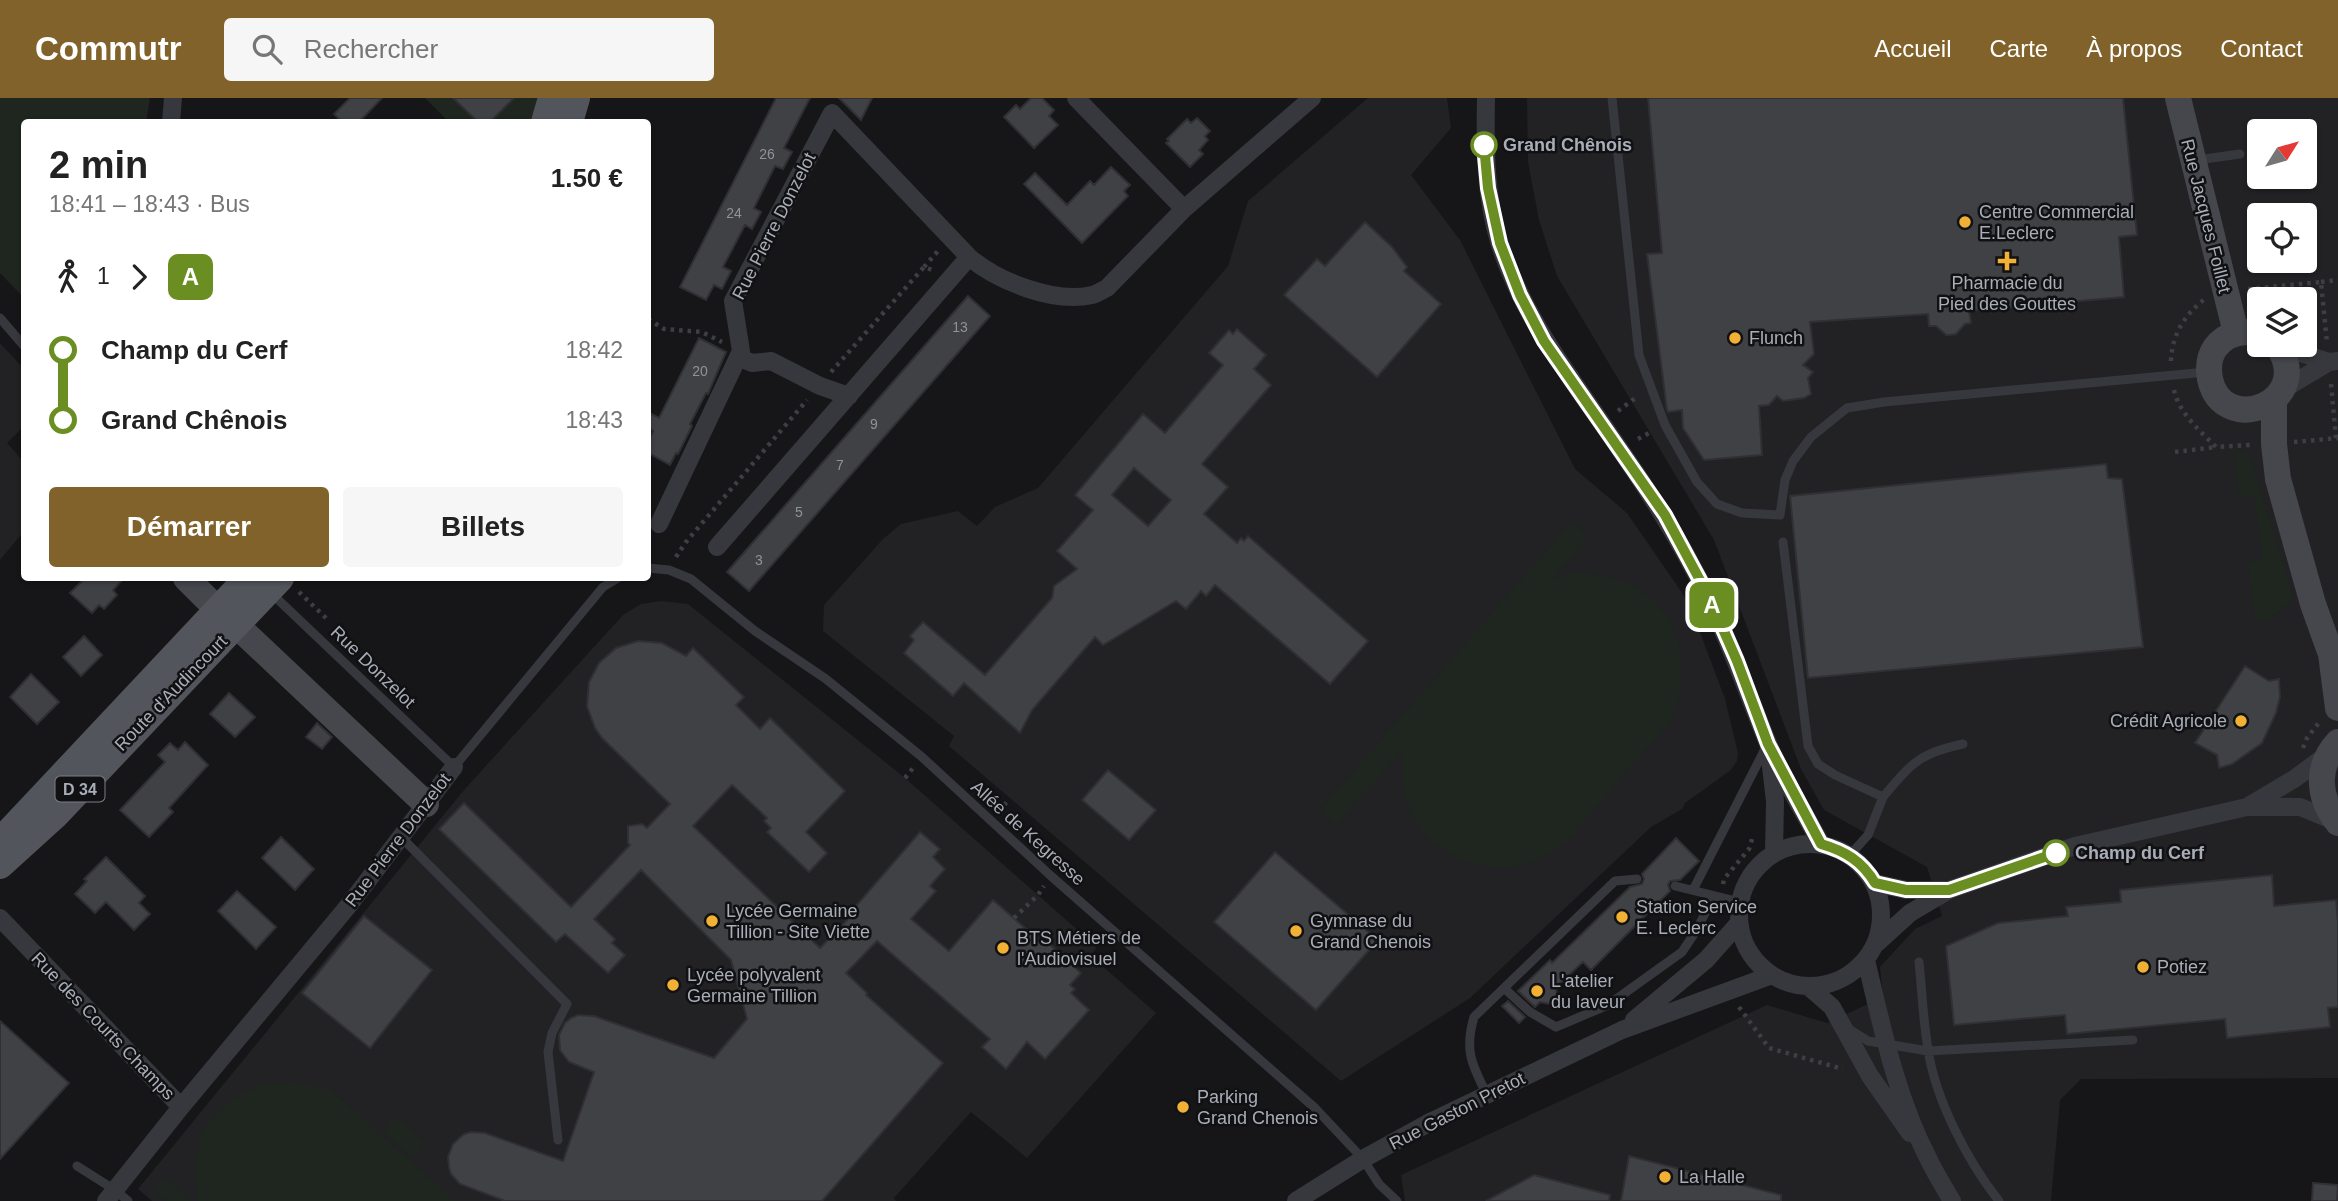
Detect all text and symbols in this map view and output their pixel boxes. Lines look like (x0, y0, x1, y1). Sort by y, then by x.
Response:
search box (224, 18, 714, 81)
text: Commutr (35, 30, 182, 67)
icon: search (248, 30, 286, 68)
text: Rechercher (304, 34, 438, 64)
text: Accueil (1874, 35, 1952, 62)
text: Carte (1990, 35, 2048, 62)
text: À propos (2086, 35, 2182, 62)
text: Contact (2220, 35, 2303, 62)
north arrow (2247, 119, 2317, 189)
map controls (2247, 119, 2317, 357)
marker: Grand Chênois (1471, 132, 1497, 158)
place label: Grand Chênois (1503, 135, 1632, 155)
street label: Rue Jacques Foillet (2177, 137, 2235, 295)
text: 2 min (49, 144, 148, 186)
house number: 26 (759, 146, 775, 162)
street label: Rue Pierre Donzelot (728, 149, 820, 303)
text: 1.50 € (551, 163, 623, 193)
text: 18:41 – 18:43 · Bus (49, 191, 250, 217)
place label: Centre Commercial E.Leclerc (1979, 202, 2134, 243)
button: locate (2247, 203, 2317, 273)
house number: 24 (726, 205, 742, 221)
marker: Centre Commercial E.Leclerc (1957, 214, 1973, 230)
marker: Pharmacie du Pied des Gouttes (1999, 253, 2015, 269)
icon: walk (49, 258, 87, 296)
icon: forward (120, 258, 158, 296)
text: 1 (97, 263, 110, 289)
text: A (182, 263, 199, 290)
place label: Pharmacie du Pied des Gouttes (1938, 273, 2076, 314)
button: layers (2247, 287, 2317, 357)
house number: 13 (952, 319, 968, 335)
place label: Flunch (1749, 328, 1803, 348)
marker: Flunch (1727, 330, 1743, 346)
text: Champ du Cerf (101, 335, 287, 365)
text: 18:42 (565, 337, 623, 363)
house number: 20 (692, 363, 708, 379)
text: Grand Chênois (101, 405, 287, 435)
text: 18:43 (565, 407, 623, 433)
house number: 9 (870, 416, 878, 432)
house number: 7 (836, 457, 844, 473)
button: Démarrer (49, 487, 329, 567)
button: Billets (343, 487, 623, 567)
house number: 5 (795, 504, 803, 520)
house number: 3 (755, 552, 763, 568)
line badge: A (1689, 582, 1735, 628)
text: A (1703, 591, 1721, 618)
street label: Rue Donzelot (327, 622, 419, 712)
street label: Route d'Audincourt (111, 631, 231, 755)
place label: Crédit Agricole (2110, 711, 2227, 731)
marker: Crédit Agricole (2233, 713, 2249, 729)
street label: Rue Pierre Donzelot (341, 769, 455, 911)
road number: D 34 (56, 776, 104, 802)
street label: Allée de Kegresse (967, 777, 1089, 889)
marker: Champ du Cerf (2043, 840, 2069, 866)
place label: Champ du Cerf (2075, 843, 2205, 863)
place label: Station Service E. Leclerc (1636, 897, 1757, 938)
place label: Lycée Germaine Tillion - Site Viette (726, 901, 870, 942)
marker: Station Service E. Leclerc (1614, 909, 1630, 925)
place label: Gymnase du Grand Chenois (1310, 911, 1431, 952)
marker: Lycée Germaine Tillion - Site Viette (704, 913, 720, 929)
marker: Gymnase du Grand Chenois (1288, 923, 1304, 939)
place label: BTS Métiers de l'Audiovisuel (1017, 928, 1141, 969)
marker: BTS Métiers de l'Audiovisuel (995, 940, 1011, 956)
street label: Rue des Courts Champs (27, 948, 179, 1104)
place label: Potiez (2157, 957, 2207, 977)
marker: Potiez (2135, 959, 2151, 975)
place label: Lycée polyvalent Germaine Tillion (687, 965, 820, 1006)
place label: L'atelier du laveur (1551, 971, 1625, 1012)
marker: Lycée polyvalent Germaine Tillion (665, 977, 681, 993)
marker: L'atelier du laveur (1529, 983, 1545, 999)
street label: Rue Gaston Pretot (1386, 1068, 1528, 1154)
place label: Parking Grand Chenois (1197, 1087, 1318, 1128)
marker: Parking Grand Chenois (1175, 1099, 1191, 1115)
place label: La Halle (1679, 1167, 1745, 1187)
marker: La Halle (1657, 1169, 1673, 1185)

